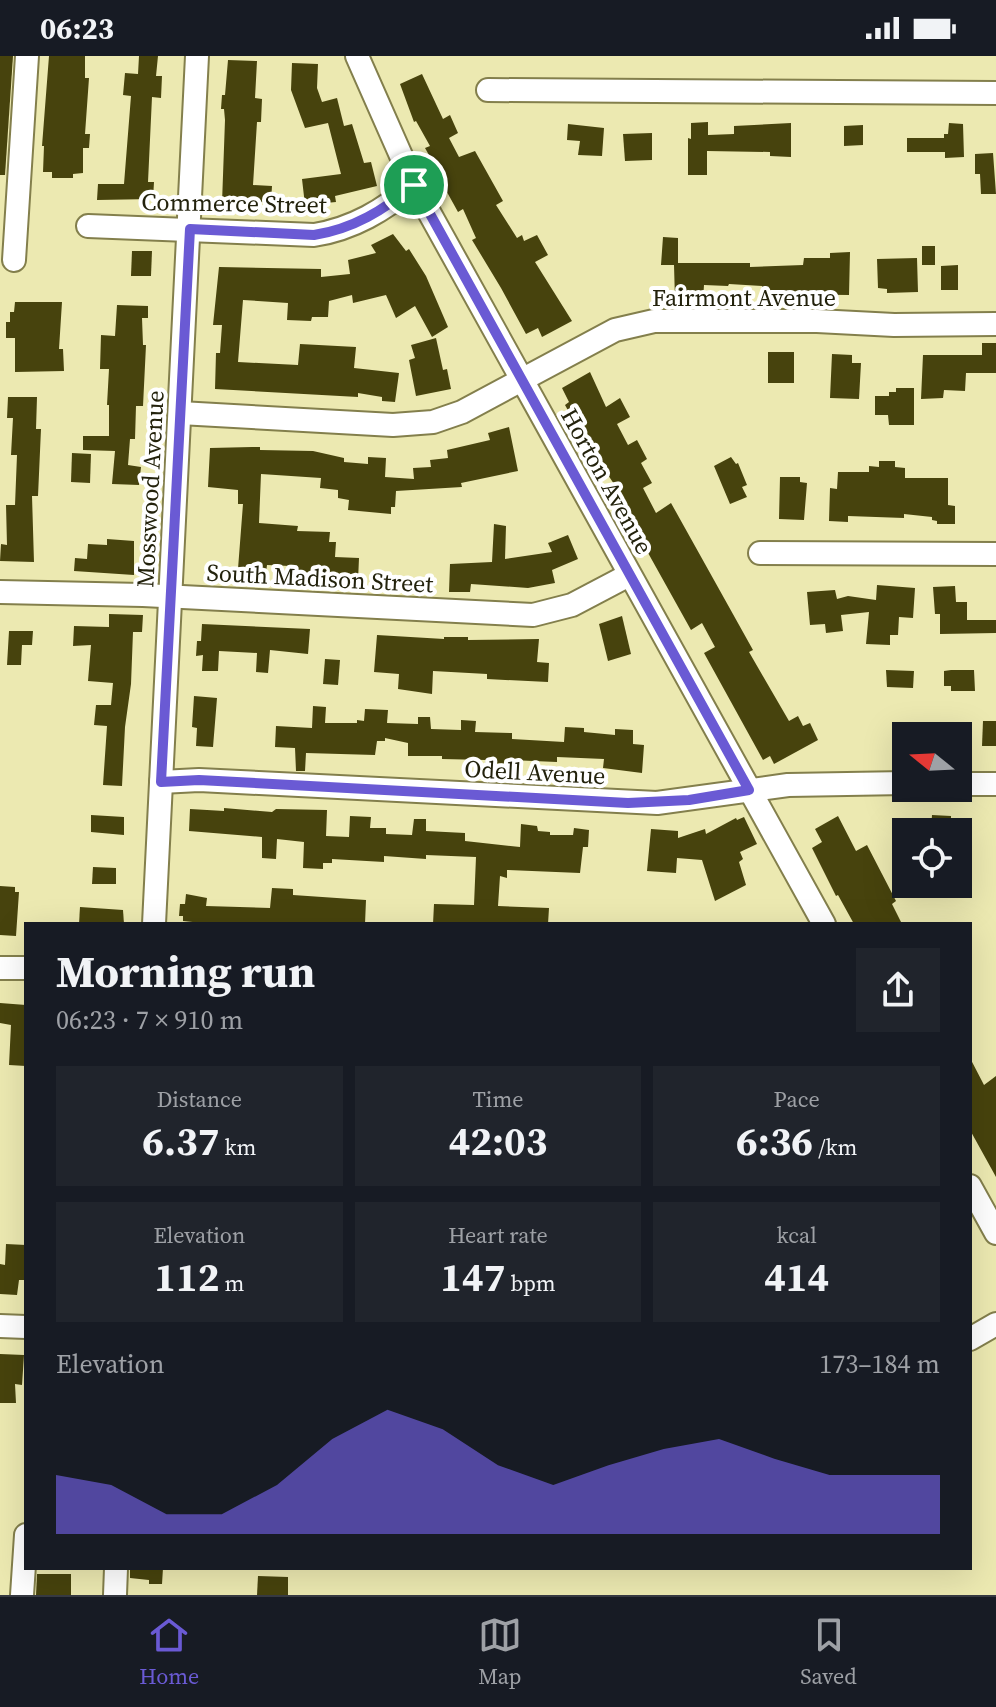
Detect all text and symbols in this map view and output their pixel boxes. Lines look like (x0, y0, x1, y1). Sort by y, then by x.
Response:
text: 06:23 (40, 8, 114, 49)
pin (380, 151, 448, 219)
icon: arrive (392, 163, 436, 207)
street label: Commerce Street (141, 185, 327, 221)
street label: Fairmont Avenue (652, 281, 836, 314)
street label: Mosswood Avenue (128, 390, 172, 588)
street label: Horton Avenue (553, 402, 661, 560)
street label: South Madison Street (206, 556, 434, 600)
north arrow (892, 722, 972, 802)
map controls (892, 722, 972, 898)
street label: Odell Avenue (464, 752, 606, 792)
button: locate (892, 818, 972, 898)
text: Morning run (56, 941, 315, 1002)
button: share (856, 948, 940, 1032)
text: 06:23 · 7 × 910 m (56, 1002, 243, 1038)
text: Distance (157, 1084, 242, 1114)
text: Time (473, 1084, 523, 1114)
text: Pace (774, 1084, 820, 1114)
text: 6.37 (142, 1114, 219, 1168)
text: 42:03 (449, 1114, 547, 1168)
text: 6:36 (736, 1114, 813, 1168)
text: km (219, 1132, 256, 1162)
text: /km (813, 1132, 857, 1162)
text: Elevation (153, 1220, 245, 1250)
text: Heart rate (448, 1220, 548, 1250)
text: kcal (777, 1220, 817, 1250)
text: 112 (154, 1250, 219, 1304)
text: 147 (440, 1250, 505, 1304)
text: 414 (764, 1250, 829, 1304)
text: m (219, 1268, 244, 1298)
text: bpm (505, 1268, 556, 1298)
text: Elevation (56, 1346, 165, 1382)
text: 173–184 m (819, 1346, 940, 1382)
tab: Home (139, 1613, 199, 1691)
tab: Map (478, 1613, 522, 1691)
tab: Saved (800, 1613, 857, 1691)

